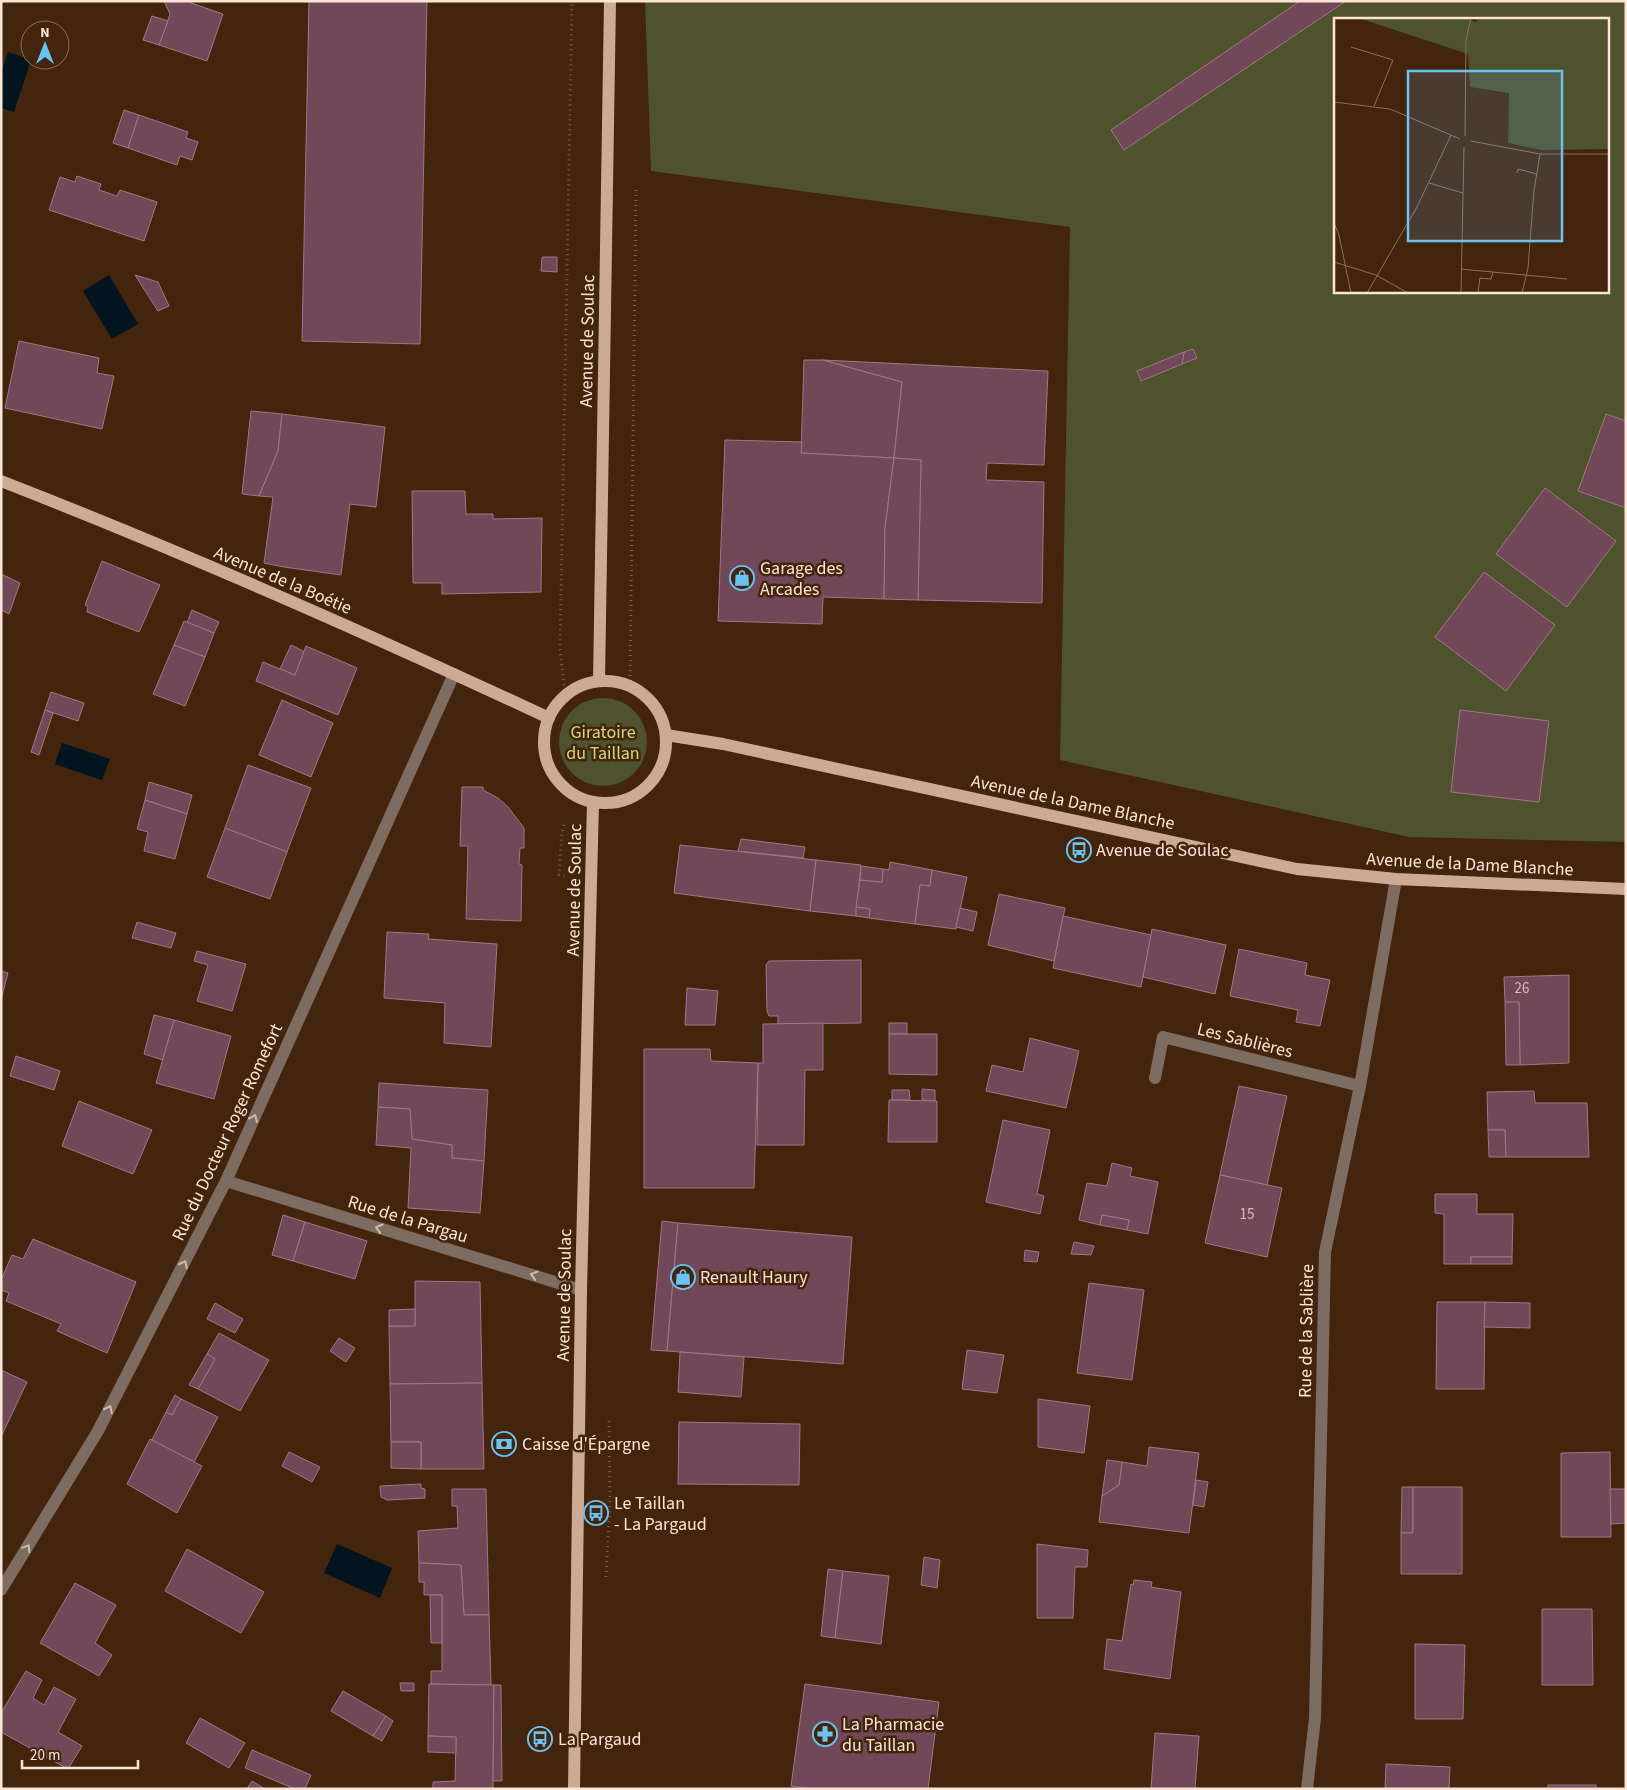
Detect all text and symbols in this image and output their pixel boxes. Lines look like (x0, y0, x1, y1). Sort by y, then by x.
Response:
inset map (1334, 18, 1610, 292)
north arrow (20, 20, 70, 70)
text: N (40, 23, 50, 43)
street label: Avenue de Soulac (574, 274, 601, 408)
street label: Avenue de la Boétie (210, 540, 356, 621)
place label: Garage des Arcades (760, 556, 843, 602)
shop icon: Garage des Arcades (729, 565, 755, 591)
park label: Giratoire du Taillan (566, 720, 640, 766)
street label: Avenue de la Dame Blanche (969, 769, 1177, 836)
street label: Avenue de Soulac (561, 823, 588, 957)
bus stop icon: Avenue de Soulac (1066, 837, 1092, 863)
place label: Avenue de Soulac (1096, 838, 1229, 863)
street label: Avenue de la Dame Blanche (1366, 847, 1574, 882)
house number: 26 (1515, 978, 1529, 999)
street label: Les Sablières (1194, 1017, 1295, 1064)
street label: Rue du Docteur Roger Romefort (166, 1019, 289, 1245)
one-way arrow (248, 1114, 259, 1123)
street label: Rue de la Pargau (345, 1189, 471, 1250)
house number: 15 (1240, 1204, 1254, 1225)
one-way arrow (375, 1224, 383, 1234)
street label: Avenue de Soulac (551, 1228, 578, 1362)
one-way arrow (178, 1260, 188, 1269)
shop icon: Renault Haury (670, 1264, 696, 1290)
street label: Rue de la Sablière (1293, 1264, 1320, 1398)
place label: Renault Haury (700, 1265, 808, 1290)
one-way arrow (530, 1271, 539, 1281)
one-way arrow (103, 1405, 113, 1414)
bank icon: Caisse d'Épargne (491, 1431, 517, 1457)
place label: Caisse d'Épargne (522, 1432, 650, 1457)
place label: Le Taillan - La Pargaud (614, 1491, 707, 1537)
bus stop icon: Le Taillan - La Pargaud (583, 1500, 609, 1526)
one-way arrow (20, 1545, 30, 1554)
place label: La Pharmacie du Taillan (842, 1712, 944, 1758)
pharmacy icon: La Pharmacie du Taillan (812, 1721, 838, 1747)
bus stop icon: La Pargaud (527, 1726, 553, 1752)
place label: La Pargaud (558, 1727, 642, 1752)
scale bar (22, 1738, 139, 1770)
text: 20 m (30, 1745, 60, 1766)

